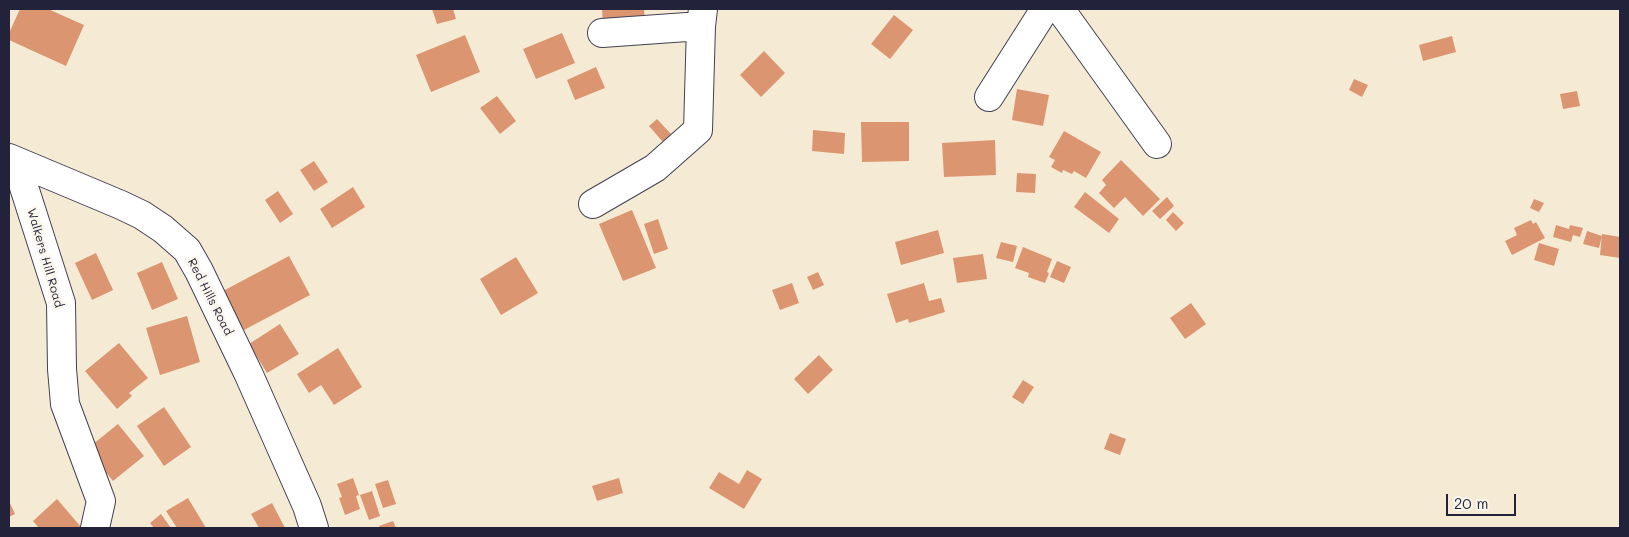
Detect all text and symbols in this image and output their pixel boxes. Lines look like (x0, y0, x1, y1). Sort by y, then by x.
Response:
street label: Walkers Hill Road (24, 207, 66, 309)
street label: Red Hills Road (184, 256, 236, 338)
scale bar (1449, 484, 1519, 516)
text: 20 m (1454, 493, 1488, 513)

